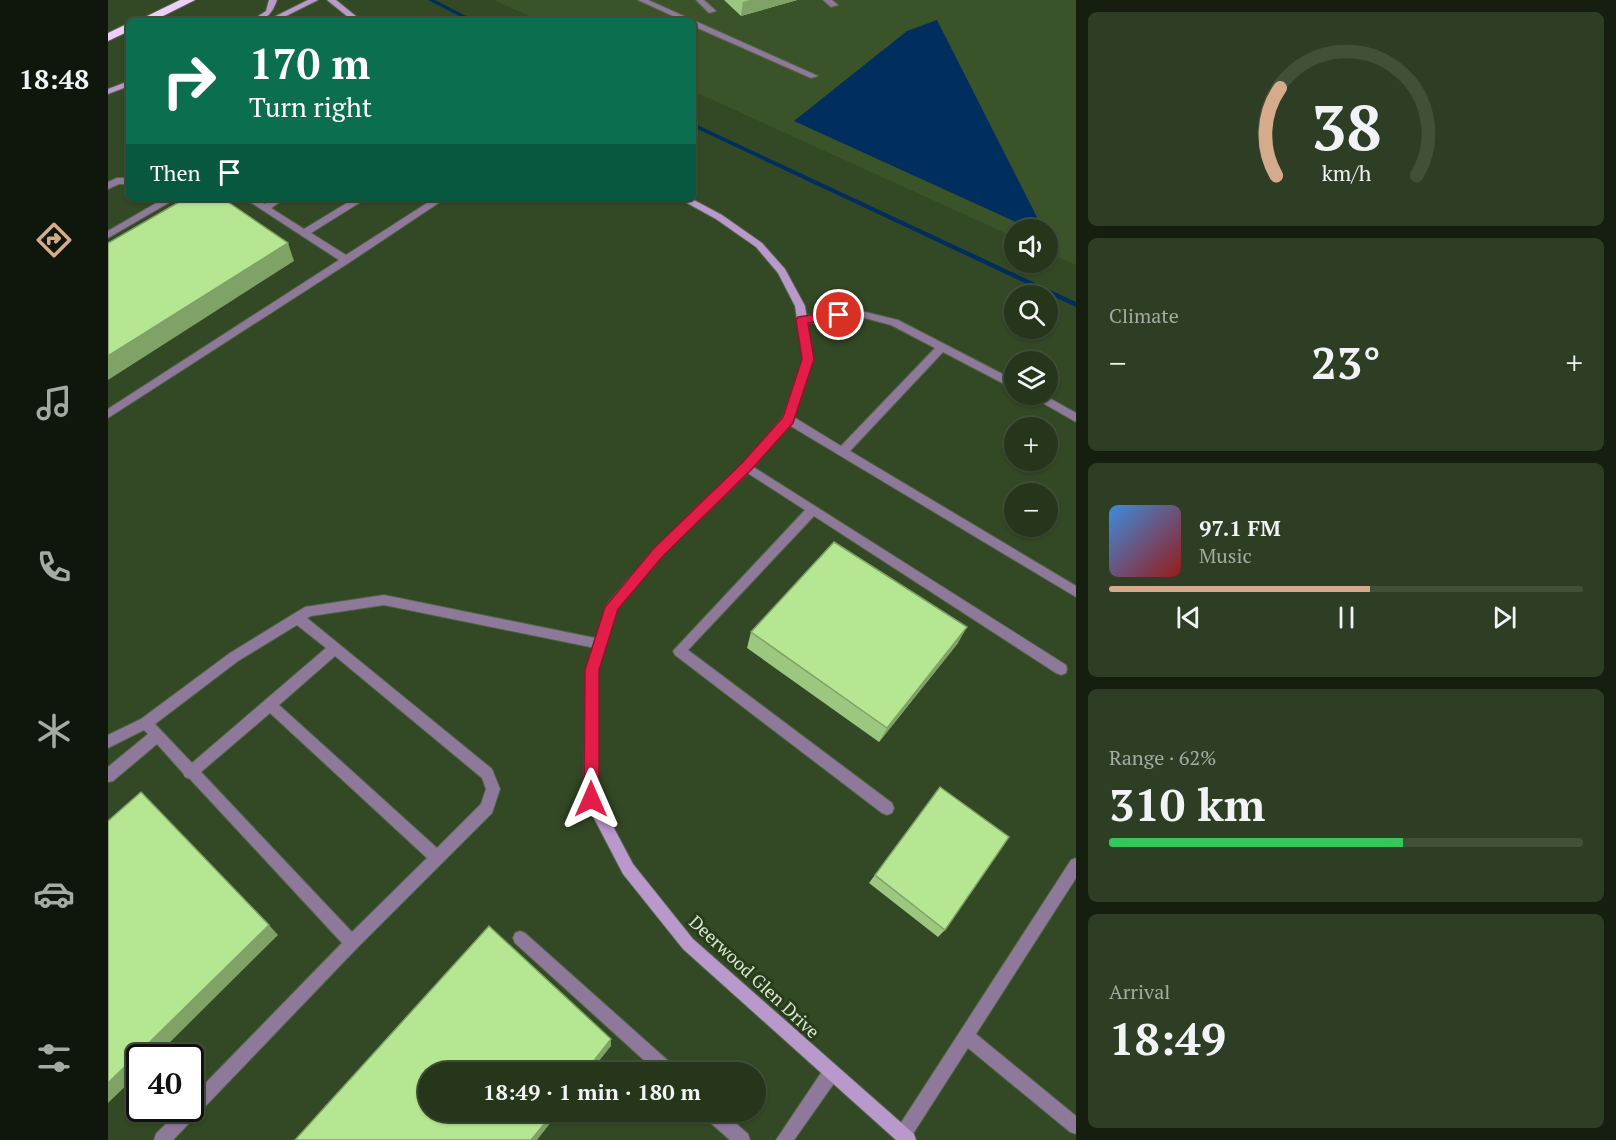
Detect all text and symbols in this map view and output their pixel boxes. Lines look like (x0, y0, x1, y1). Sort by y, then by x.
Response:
text: 170 m (249, 35, 370, 91)
icon: right (150, 42, 228, 120)
text: 18:48 (19, 61, 89, 97)
text: 38 (1311, 85, 1381, 168)
text: Turn right (249, 89, 372, 125)
icon: arrive (213, 156, 246, 189)
text: Then (150, 158, 201, 187)
text: km/h (1321, 159, 1371, 187)
icon: directions (33, 219, 75, 261)
map controls (1004, 219, 1058, 537)
button: sound (1004, 219, 1058, 273)
button: search (1004, 285, 1058, 339)
pin (813, 289, 864, 340)
icon: arrive (822, 298, 855, 331)
text: Climate (1109, 302, 1179, 329)
text: 23° (1311, 332, 1381, 392)
text: − (1109, 341, 1127, 384)
text: + (1565, 341, 1583, 384)
button: layers (1004, 351, 1058, 405)
icon: music (33, 382, 75, 424)
button: + (1004, 417, 1058, 471)
button: − (1004, 483, 1058, 537)
text: 97.1 FM (1199, 513, 1281, 542)
text: Music (1199, 542, 1252, 569)
icon: phone (33, 546, 75, 588)
icon: previous (1172, 601, 1205, 634)
icon: pause (1330, 601, 1363, 634)
icon: next (1488, 601, 1521, 634)
icon: climate (33, 710, 75, 752)
text: Range · 62% (1109, 744, 1216, 771)
position arrow (559, 767, 623, 831)
text: 310 km (1109, 774, 1265, 834)
icon: car (33, 873, 75, 915)
street label: Deerwood Glen Drive (684, 910, 825, 1043)
text: Arrival (1109, 978, 1170, 1005)
text: 18:49 (1109, 1008, 1226, 1068)
icon: filters (33, 1037, 75, 1079)
speed limit sign: 40 (126, 1044, 204, 1122)
text: 18:49 · 1 min · 180 m (483, 1077, 701, 1106)

